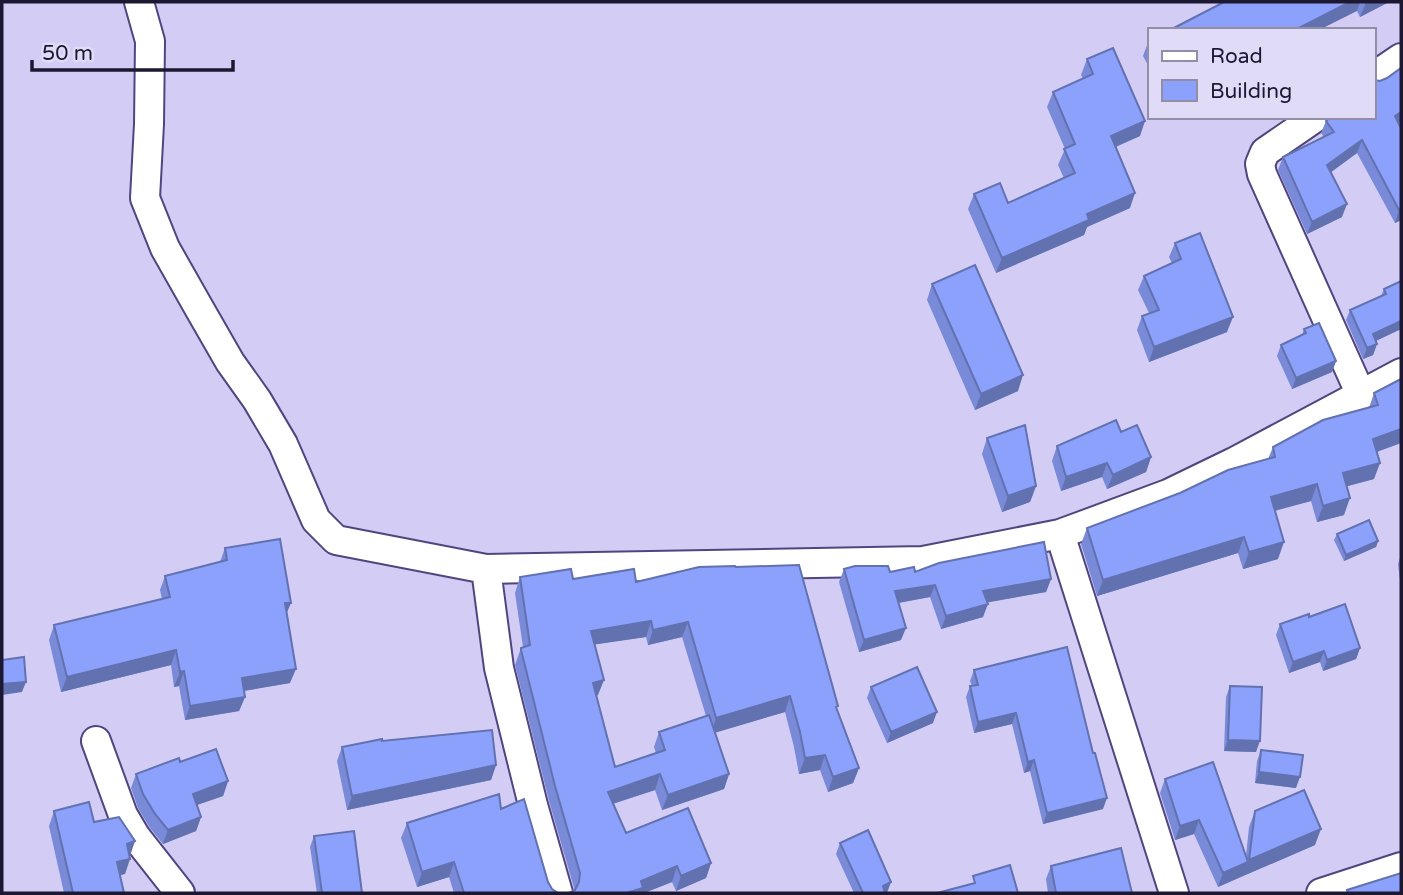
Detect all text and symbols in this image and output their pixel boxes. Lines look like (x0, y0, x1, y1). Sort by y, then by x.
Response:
scale bar (32, 28, 233, 72)
legend (1148, 28, 1375, 119)
text: 50 m (42, 41, 93, 66)
text: Road (1210, 44, 1263, 69)
text: Building (1210, 79, 1292, 104)

